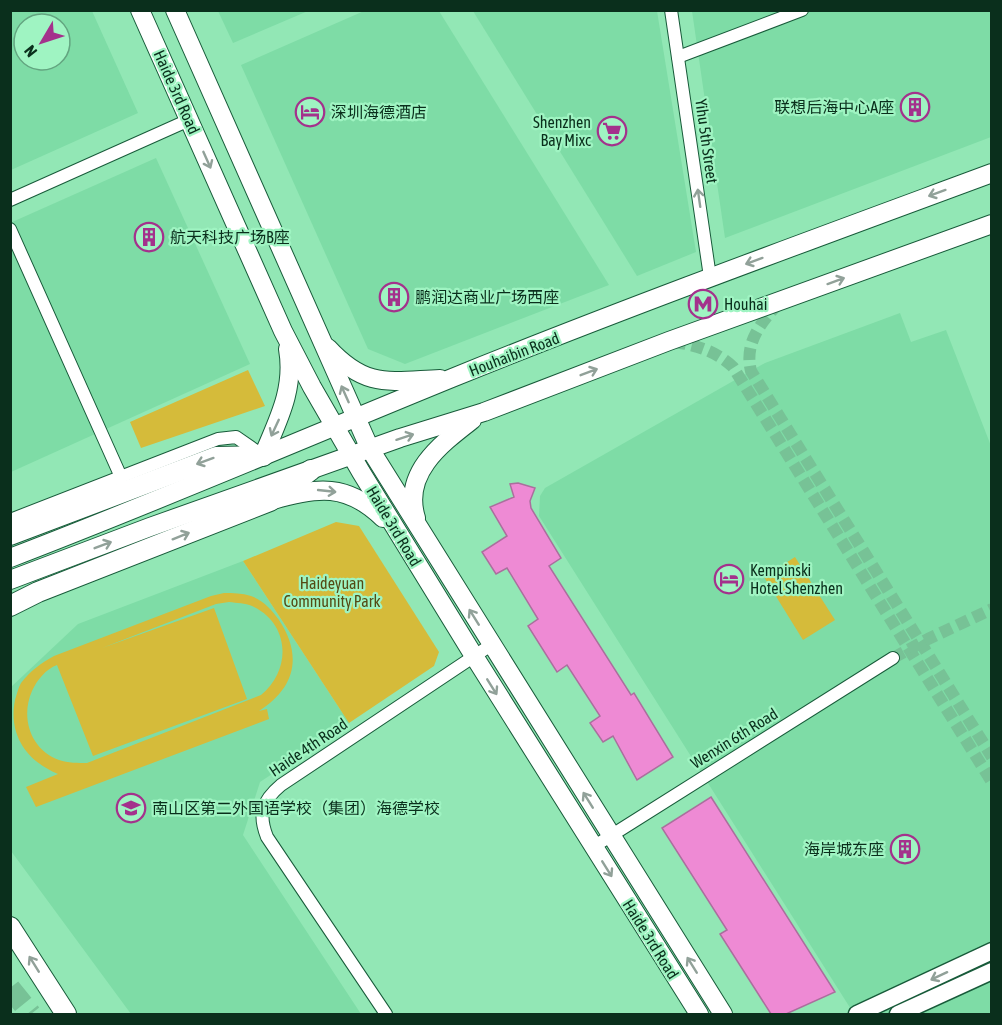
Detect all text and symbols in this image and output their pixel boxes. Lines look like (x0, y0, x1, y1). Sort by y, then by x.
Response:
north arrow (12, 12, 72, 72)
text: N (20, 42, 40, 61)
street label: Haide 3rd Road (150, 47, 204, 137)
building icon: 联想后海中心A座 (899, 91, 931, 123)
hotel icon: 深圳海德酒店 (294, 96, 326, 128)
street label: Yihu 5th Street (692, 98, 722, 185)
place label: 联想后海中心A座 (774, 98, 894, 116)
place label: 深圳海德酒店 (331, 103, 427, 121)
place label: Shenzhen Bay Mixc (533, 113, 591, 150)
supermarket icon: Shenzhen Bay Mixc (596, 115, 628, 147)
one-way arrow (202, 150, 213, 168)
one-way arrow (693, 189, 704, 208)
one-way arrow (928, 189, 946, 200)
building icon: 航天科技广场B座 (133, 221, 165, 253)
place label: 航天科技广场B座 (170, 228, 290, 246)
one-way arrow (745, 256, 763, 267)
one-way arrow (826, 274, 845, 285)
building icon: 鹏润达商业广场西座 (378, 281, 410, 313)
place label: 鹏润达商业广场西座 (415, 288, 559, 306)
metro station icon: Houhai (687, 288, 719, 320)
place label: Houhai (724, 295, 767, 313)
street label: Houhaibin Road (466, 329, 562, 379)
one-way arrow (579, 365, 598, 376)
one-way arrow (338, 385, 350, 403)
one-way arrow (269, 418, 281, 436)
one-way arrow (395, 430, 414, 441)
one-way arrow (196, 456, 215, 467)
street label: Haide 3rd Road (363, 483, 425, 569)
one-way arrow (316, 486, 336, 497)
one-way arrow (172, 530, 190, 541)
one-way arrow (93, 538, 112, 549)
place label: Kempinski Hotel Shenzhen (750, 561, 843, 597)
hotel icon: Kempinski Hotel Shenzhen (713, 563, 745, 595)
park label: Haideyuan Community Park (283, 574, 381, 611)
one-way arrow (467, 609, 479, 626)
one-way arrow (486, 678, 499, 695)
street label: Wenxin 6th Road (687, 704, 781, 772)
street label: Haide 4th Road (266, 714, 350, 780)
school or university icon: 南山区第二外国语学校（集团）海德学校 (115, 792, 147, 824)
one-way arrow (582, 792, 594, 809)
place label: 南山区第二外国语学校（集团）海德学校 (152, 799, 440, 817)
building icon: 海岸城东座 (889, 833, 921, 865)
place label: 海岸城东座 (804, 840, 884, 858)
one-way arrow (601, 861, 614, 878)
street label: Haide 3rd Road (620, 896, 682, 982)
one-way arrow (28, 956, 40, 973)
one-way arrow (685, 957, 697, 974)
one-way arrow (930, 970, 948, 982)

